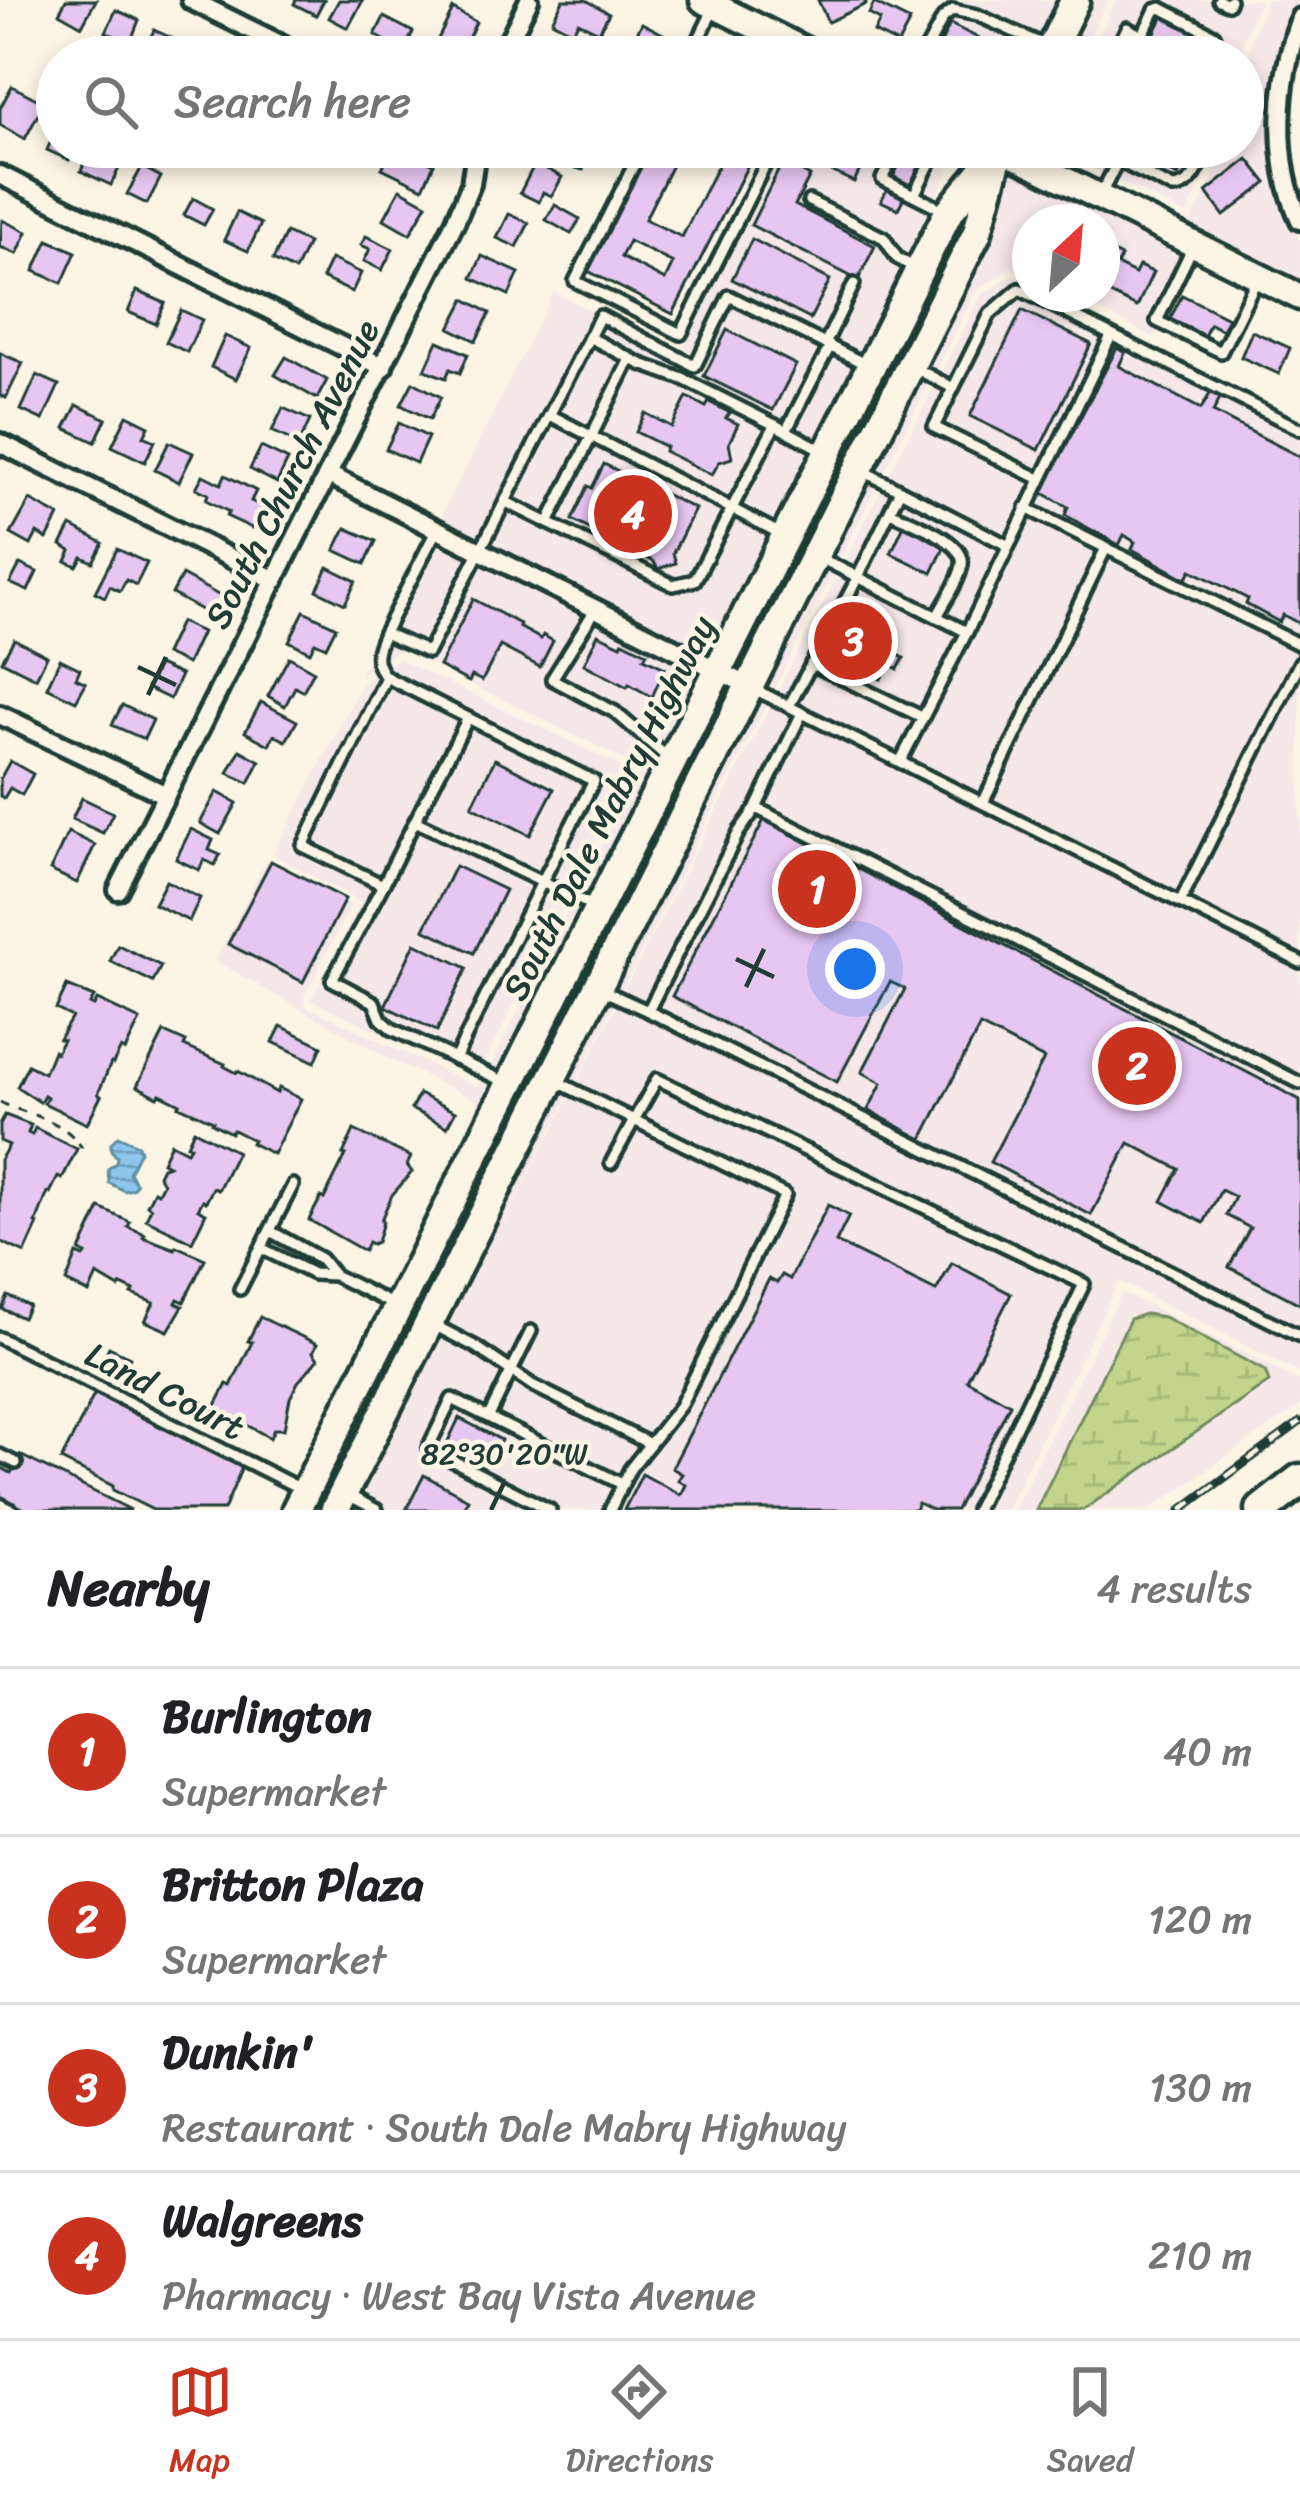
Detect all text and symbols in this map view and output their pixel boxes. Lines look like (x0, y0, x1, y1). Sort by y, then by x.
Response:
search box (36, 36, 1264, 168)
text: Search here (174, 62, 411, 142)
icon: search (78, 69, 144, 135)
north arrow (1012, 204, 1120, 312)
street label: South Church Avenue (186, 308, 398, 640)
pin: 4 (594, 469, 672, 559)
pin: 3 (814, 596, 892, 686)
street label: South Dale Mabry Highway (484, 604, 734, 1012)
pin: 1 (778, 844, 856, 934)
your location (825, 939, 885, 999)
pin: 2 (1098, 1021, 1176, 1111)
street label: Land Court (73, 1323, 257, 1459)
text: 82°30'20"W (421, 1427, 588, 1481)
text: Nearby (48, 1543, 209, 1633)
text: 4 results (1097, 1554, 1252, 1623)
text: Burlington (162, 1677, 372, 1757)
text: 1 (79, 1717, 95, 1786)
text: 40 m (1163, 1717, 1252, 1786)
text: Supermarket (162, 1757, 386, 1826)
text: Britton Plaza (162, 1845, 424, 1925)
text: 2 (76, 1885, 98, 1954)
text: 120 m (1148, 1885, 1252, 1954)
text: Supermarket (162, 1925, 386, 1994)
text: Dunkin' (162, 2013, 315, 2093)
text: 3 (76, 2053, 98, 2122)
text: 130 m (1149, 2053, 1252, 2122)
text: Restaurant · South Dale Mabry Highway (162, 2093, 846, 2162)
text: Walgreens (162, 2181, 363, 2261)
text: 4 (75, 2221, 99, 2290)
text: 210 m (1148, 2221, 1252, 2290)
text: Pharmacy · West Bay Vista Avenue (162, 2261, 756, 2330)
tab: Map (167, 2359, 233, 2489)
tab: Directions (566, 2359, 713, 2489)
tab: Saved (1046, 2359, 1133, 2489)

